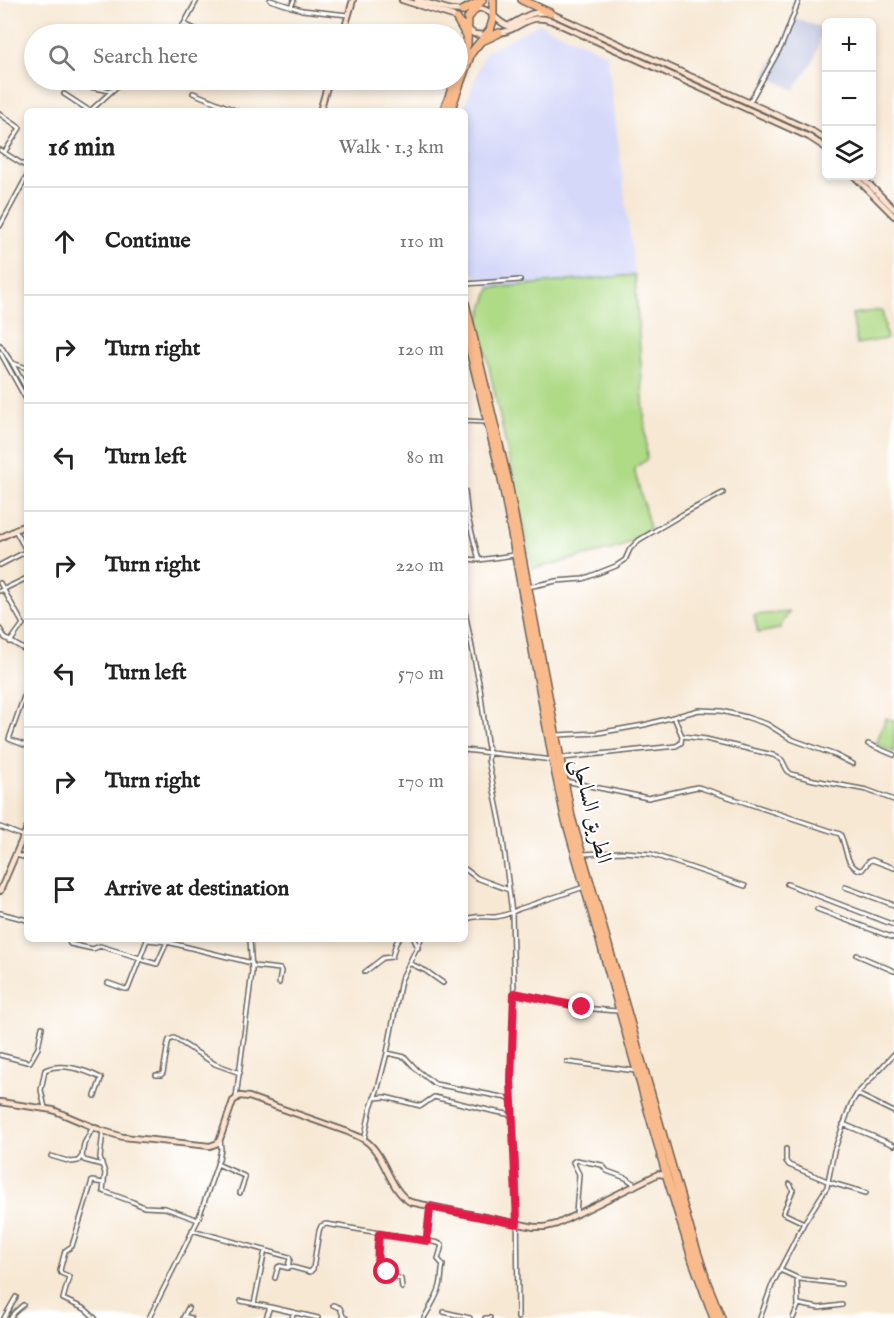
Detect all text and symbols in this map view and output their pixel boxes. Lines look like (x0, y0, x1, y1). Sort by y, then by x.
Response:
map controls (822, 18, 876, 180)
button: + (822, 18, 876, 72)
search box (24, 24, 468, 90)
icon: search (45, 41, 78, 74)
text: Search here (93, 43, 198, 71)
button: − (822, 72, 876, 126)
button: layers (822, 126, 876, 180)
text: 16 min (48, 131, 115, 164)
text: Walk · 1.3 km (338, 135, 444, 160)
icon: ahead (48, 225, 81, 258)
text: Continue (105, 227, 191, 255)
text: 110 m (400, 229, 444, 254)
icon: right (48, 333, 81, 366)
text: Turn right (105, 335, 200, 363)
text: 120 m (398, 337, 444, 362)
icon: left (48, 441, 81, 474)
text: Turn left (105, 443, 187, 471)
text: 80 m (407, 445, 444, 470)
icon: right (48, 549, 81, 582)
text: Turn right (105, 551, 200, 579)
text: 220 m (396, 553, 444, 578)
icon: left (48, 657, 81, 690)
text: Turn left (105, 659, 187, 687)
text: 570 m (398, 661, 444, 686)
street label: الطريق الساحلى (563, 755, 618, 867)
icon: right (48, 765, 81, 798)
text: Turn right (105, 767, 200, 795)
text: 170 m (398, 769, 444, 794)
icon: arrive (48, 873, 81, 906)
text: Arrive at destination (105, 875, 289, 903)
route end (568, 993, 594, 1019)
route start (373, 1258, 399, 1284)

